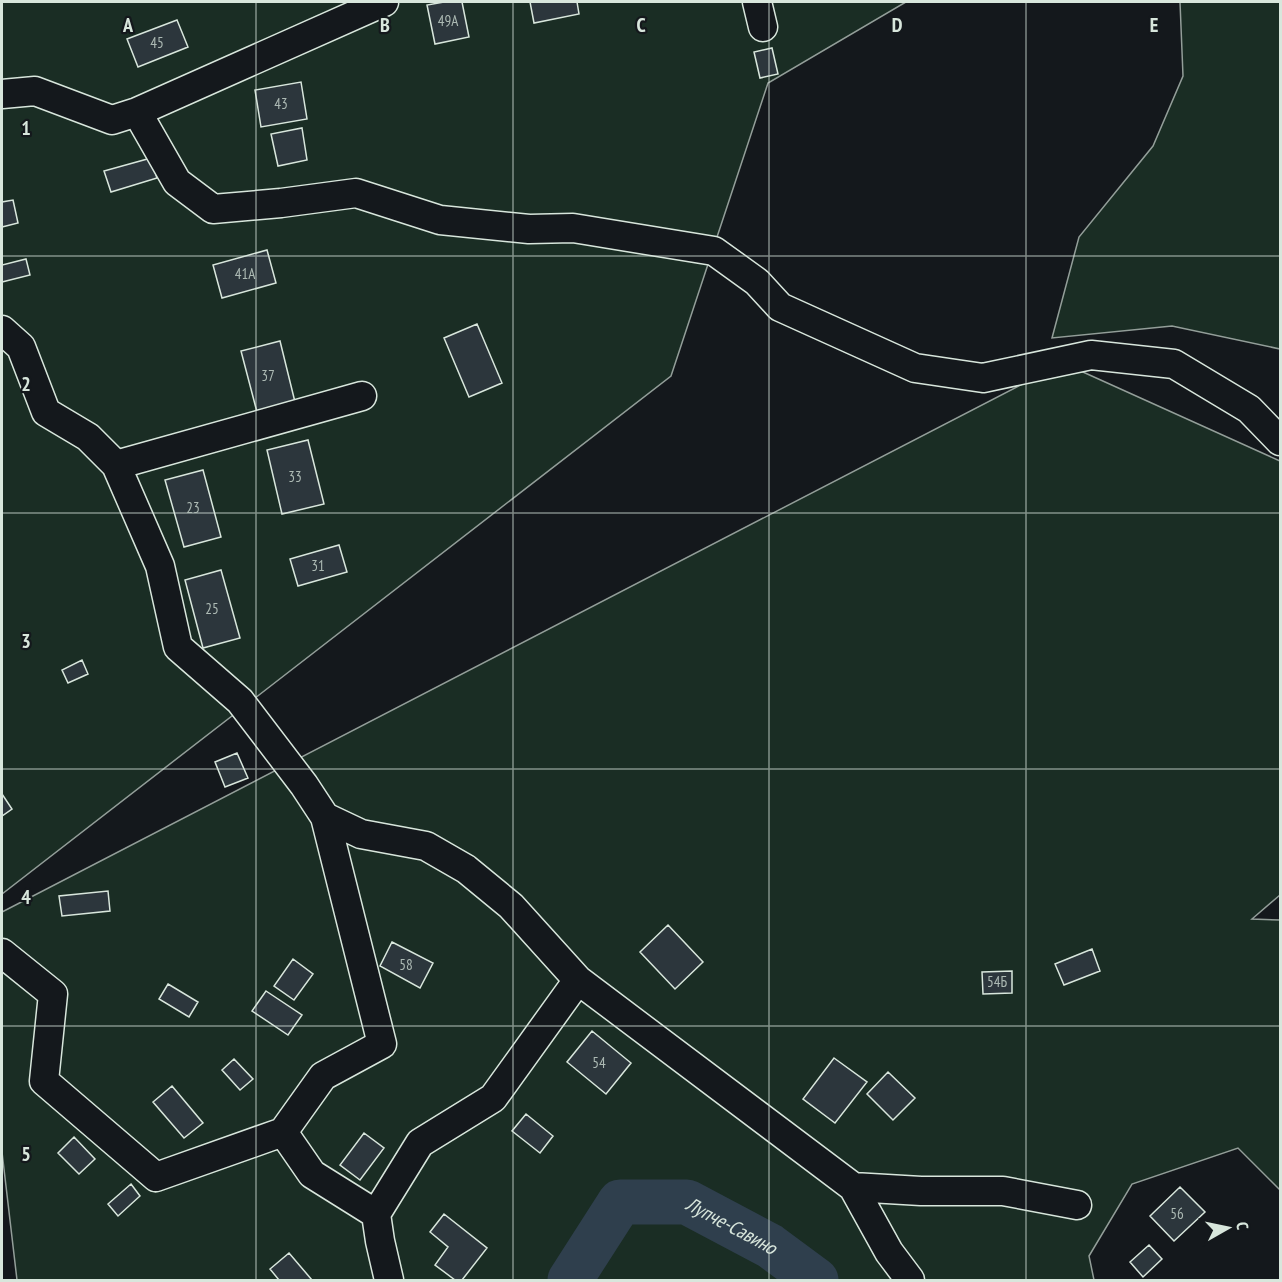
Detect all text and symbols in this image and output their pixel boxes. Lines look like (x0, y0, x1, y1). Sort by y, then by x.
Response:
house number: 49А (438, 11, 459, 30)
text: A (122, 12, 134, 38)
text: B (380, 12, 390, 38)
text: C (636, 12, 646, 38)
text: D (892, 12, 903, 38)
text: E (1150, 12, 1158, 38)
house number: 45 (150, 33, 164, 52)
house number: 43 (274, 94, 288, 113)
text: 1 (21, 115, 31, 141)
house number: 41А (235, 264, 256, 283)
house number: 37 (261, 366, 275, 385)
text: 2 (21, 371, 31, 397)
house number: 33 (288, 467, 302, 486)
house number: 23 (186, 498, 200, 517)
house number: 31 (311, 556, 325, 575)
house number: 25 (205, 599, 219, 618)
text: 3 (21, 628, 31, 654)
text: 4 (21, 884, 31, 910)
house number: 58 (399, 955, 413, 974)
house number: 54Б (987, 972, 1007, 991)
house number: 54 (592, 1053, 606, 1072)
text: 5 (21, 1141, 31, 1167)
water label: Лупче-Савино (681, 1190, 784, 1261)
north arrow (1198, 1198, 1258, 1258)
house number: 56 (1170, 1204, 1184, 1223)
text: С (1232, 1220, 1253, 1232)

